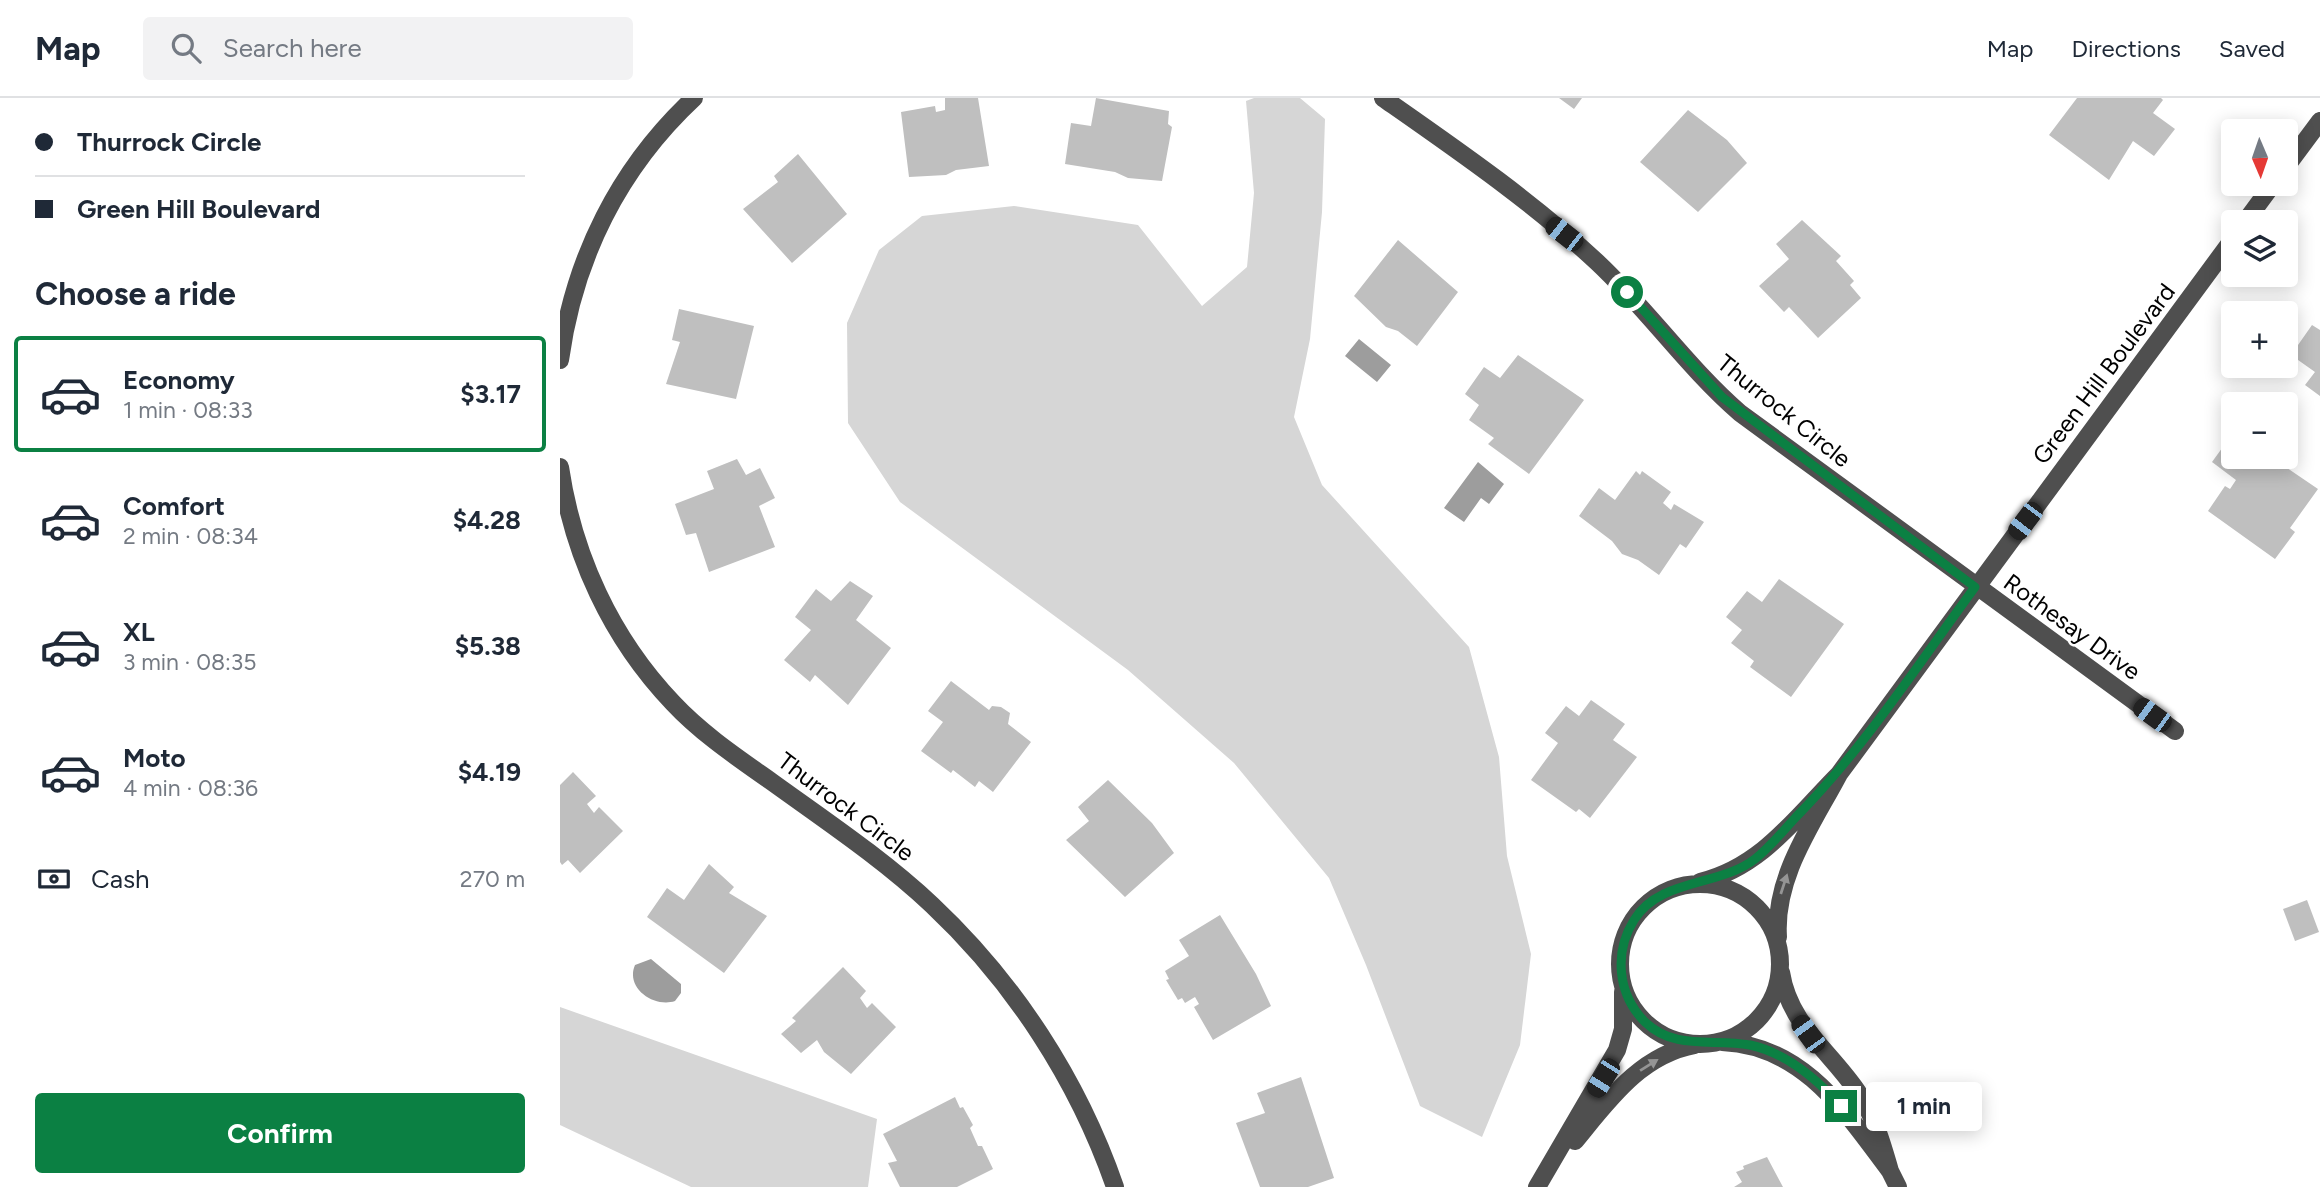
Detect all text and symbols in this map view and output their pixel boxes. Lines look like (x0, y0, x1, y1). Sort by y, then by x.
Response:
search box (143, 17, 633, 80)
text: Map (35, 29, 101, 68)
icon: search (167, 29, 205, 67)
text: Search here (223, 32, 362, 64)
text: Map (1987, 34, 2033, 63)
text: Directions (2071, 34, 2181, 63)
text: Saved (2219, 34, 2285, 63)
north arrow (2221, 119, 2298, 196)
map controls (2221, 119, 2298, 469)
text: Thurrock Circle (77, 126, 261, 158)
text: Green Hill Boulevard (77, 193, 320, 225)
button: layers (2221, 210, 2298, 287)
car (1541, 213, 1588, 255)
text: Choose a ride (35, 275, 236, 313)
route start (1611, 276, 1643, 308)
street label: Green Hill Boulevard (2026, 278, 2181, 470)
button: + (2221, 301, 2298, 378)
street label: Thurrock Circle (1712, 348, 1857, 473)
icon: car (39, 363, 102, 426)
text: Economy (123, 364, 235, 396)
text: $3.17 (460, 378, 521, 410)
button: − (2221, 392, 2298, 469)
text: 1 min · 08:33 (123, 396, 253, 424)
icon: car (39, 489, 102, 552)
text: Comfort (123, 490, 225, 522)
car (2004, 498, 2047, 544)
text: $4.28 (453, 504, 521, 536)
text: 2 min · 08:34 (123, 522, 258, 550)
street label: Rothesay Drive (1998, 567, 2146, 686)
icon: car (39, 615, 102, 678)
text: XL (123, 616, 155, 648)
text: $5.38 (455, 630, 521, 662)
text: 3 min · 08:35 (123, 648, 257, 676)
car (2129, 694, 2176, 736)
icon: car (39, 741, 102, 804)
text: Moto (123, 742, 186, 774)
street label: Thurrock Circle (772, 746, 920, 867)
text: $4.19 (458, 756, 521, 788)
text: 4 min · 08:36 (123, 774, 258, 802)
icon: cash (35, 860, 73, 898)
text: Cash (91, 863, 150, 895)
text: 270 m (460, 865, 525, 893)
one-way arrow (1779, 873, 1790, 894)
car (1788, 1011, 1829, 1057)
car (1583, 1055, 1624, 1101)
one-way arrow (1639, 1058, 1658, 1071)
callout: 1 min (1866, 1082, 1981, 1130)
route end (1825, 1090, 1857, 1122)
text: 1 min (1897, 1092, 1951, 1120)
button: Confirm (35, 1093, 525, 1173)

